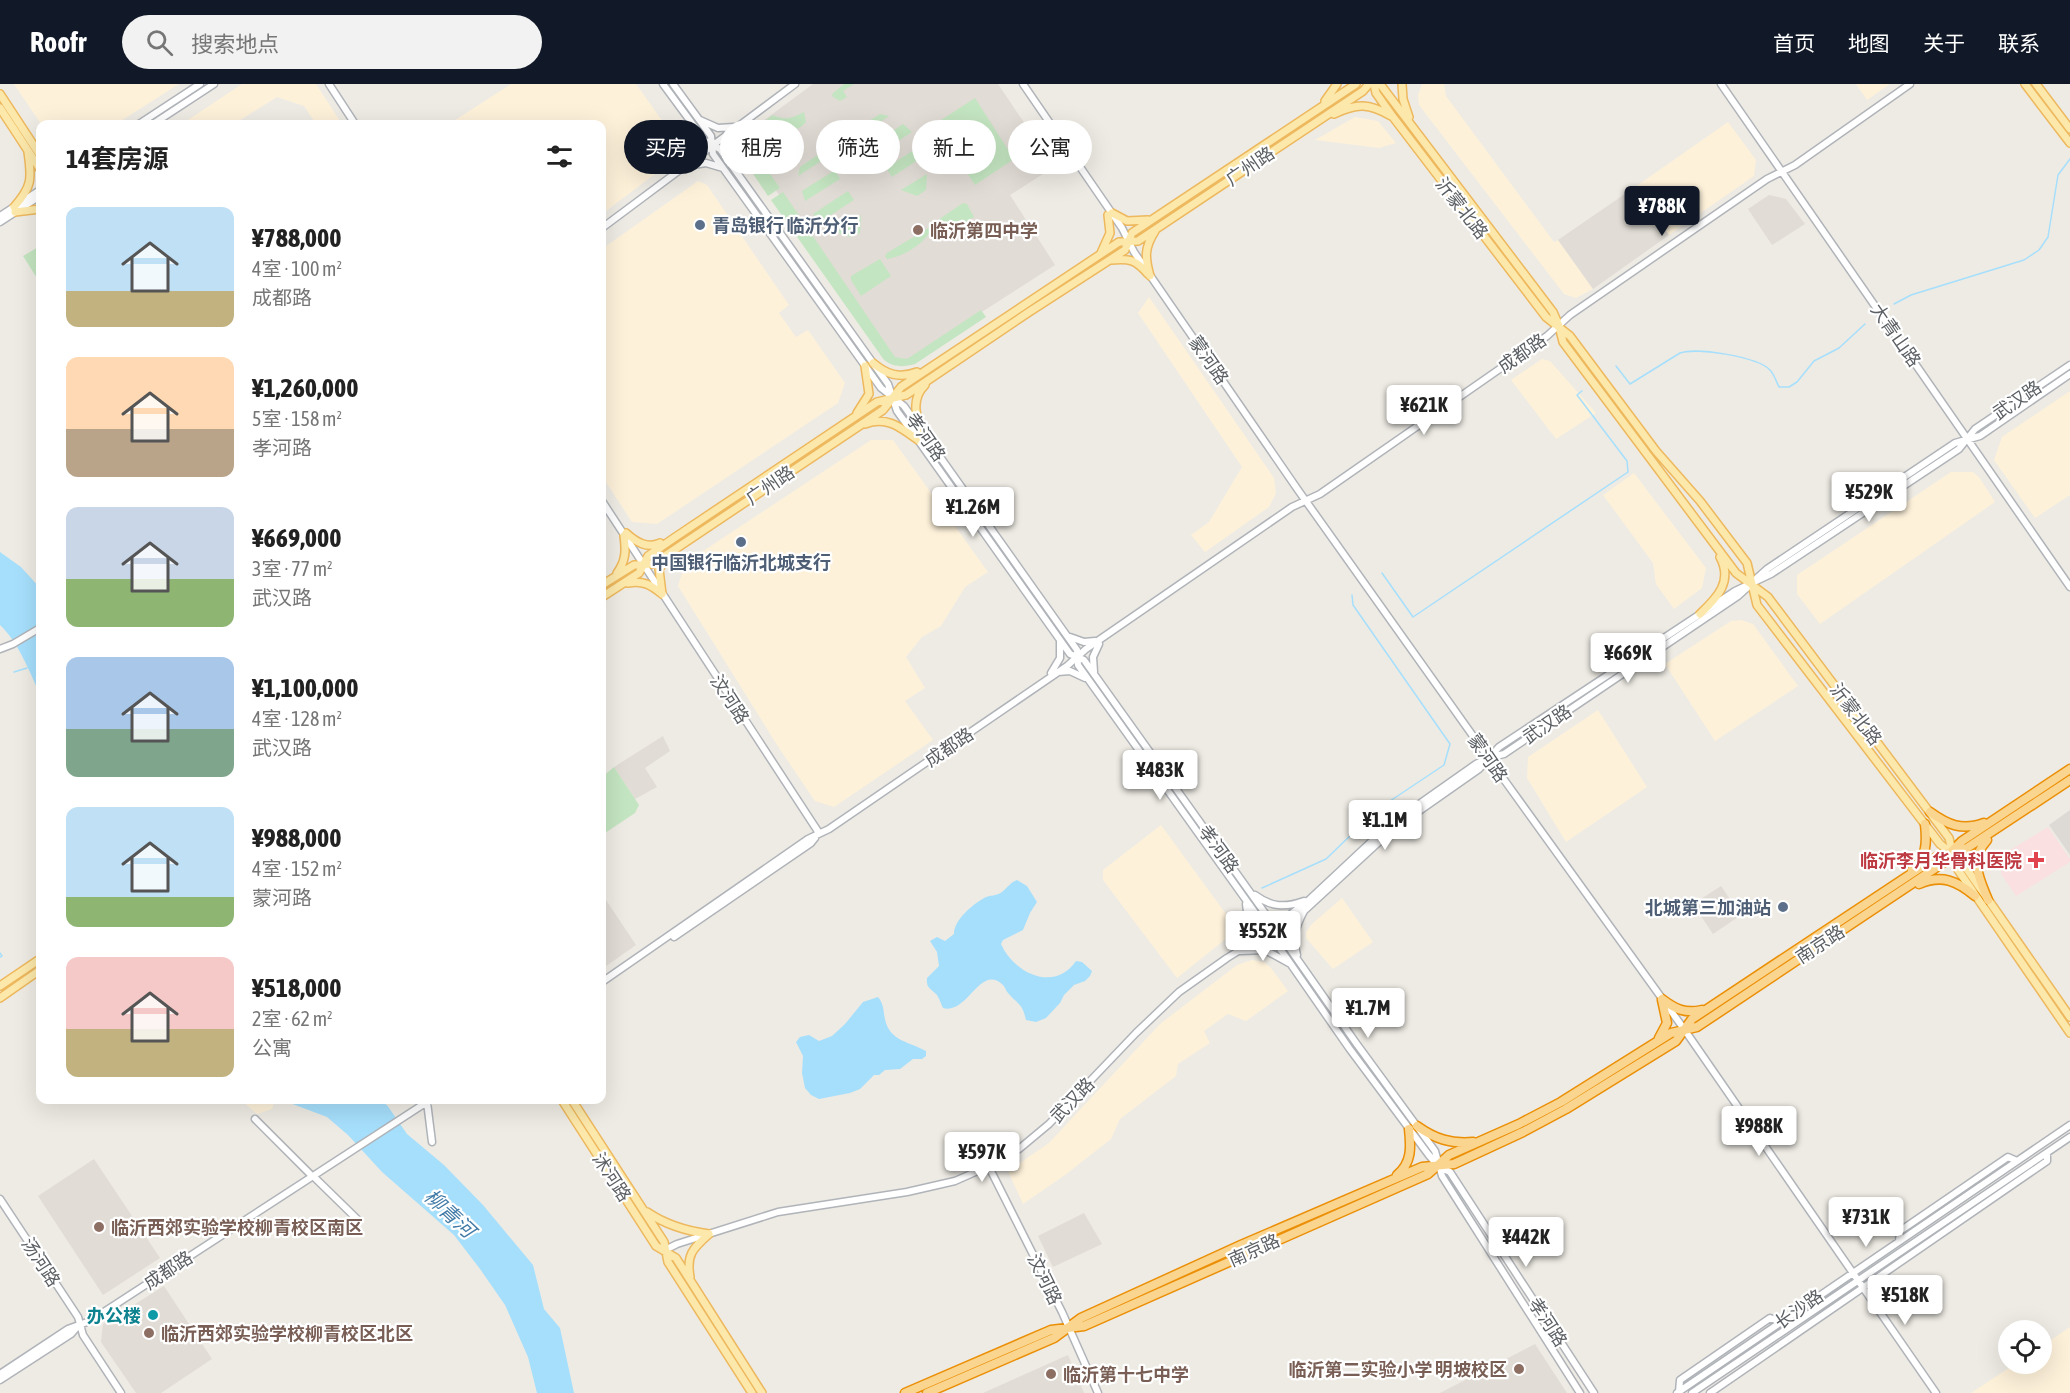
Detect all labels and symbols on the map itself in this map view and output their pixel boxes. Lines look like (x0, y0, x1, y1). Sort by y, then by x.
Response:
street label: 广州路 (1222, 142, 1278, 190)
street label: 沂蒙北路 (1432, 173, 1492, 243)
pin: ¥788K (1620, 186, 1704, 237)
place label: 青岛银行 临沂分行 (712, 215, 858, 236)
marker: 青岛银行 临沂分行 (693, 218, 707, 232)
place label: 临沂第四中学 (930, 220, 1038, 241)
marker: 临沂第四中学 (911, 223, 925, 237)
street label: 大青山路 (1867, 299, 1925, 371)
street label: 成都路 (1494, 329, 1550, 377)
street label: 蒙河路 (1185, 332, 1233, 388)
street label: 武汉路 (1989, 376, 2045, 424)
pin: ¥621K (1382, 385, 1466, 436)
street label: 孝河路 (902, 409, 950, 465)
street label: 广州路 (742, 461, 798, 509)
pin: ¥529K (1827, 472, 1911, 523)
pin: ¥1.26M (924, 487, 1022, 538)
marker: 中国银行临沂北城支行 (734, 535, 748, 549)
place label: 中国银行临沂北城支行 (651, 552, 831, 573)
pin: ¥669K (1586, 633, 1670, 684)
street label: 汶河路 (706, 671, 754, 727)
street label: 沂蒙北路 (1826, 679, 1886, 749)
street label: 武汉路 (1519, 700, 1575, 748)
street label: 成都路 (921, 723, 977, 771)
street label: 蒙河路 (1464, 730, 1512, 786)
pin: ¥483K (1118, 750, 1202, 801)
pin: ¥1.1M (1343, 800, 1427, 851)
street label: 孝河路 (1195, 821, 1243, 877)
place label: 临沂李月华骨科医院 (1860, 850, 2022, 871)
marker: 临沂李月华骨科医院 (2027, 851, 2045, 869)
place label: 北城第三加油站 (1645, 897, 1771, 918)
marker: 北城第三加油站 (1776, 900, 1790, 914)
pin: ¥552K (1221, 911, 1305, 962)
street label: 南京路 (1792, 920, 1848, 968)
pin: ¥1.7M (1326, 988, 1410, 1039)
street label: 武汉路 (1046, 1073, 1098, 1127)
pin: ¥988K (1717, 1106, 1801, 1157)
pin: ¥597K (940, 1132, 1024, 1183)
street label: 沭河路 (588, 1149, 636, 1205)
water label: 柳青河 (420, 1184, 483, 1245)
pin: ¥731K (1824, 1197, 1908, 1248)
place label: 临沂西郊实验学校柳青校区南区 (111, 1217, 363, 1238)
pin: ¥442K (1484, 1217, 1568, 1268)
marker: 临沂西郊实验学校柳青校区南区 (92, 1220, 106, 1234)
street label: 南京路 (1225, 1229, 1283, 1271)
street label: 汤河路 (17, 1234, 65, 1290)
street label: 成都路 (140, 1246, 196, 1294)
street label: 汶河路 (1024, 1250, 1066, 1308)
pin: ¥518K (1863, 1275, 1947, 1326)
street label: 长沙路 (1771, 1285, 1827, 1333)
street label: 孝河路 (1524, 1294, 1572, 1350)
place label: 办公楼 (87, 1305, 141, 1326)
marker: 办公楼 (146, 1308, 160, 1322)
place label: 临沂西郊实验学校柳青校区北区 (161, 1323, 413, 1344)
marker: 临沂西郊实验学校柳青校区北区 (142, 1326, 156, 1340)
place label: 临沂第二实验小学 明坡校区 (1289, 1359, 1507, 1380)
marker: 临沂第二实验小学 明坡校区 (1512, 1362, 1526, 1376)
place label: 临沂第十七中学 (1063, 1364, 1189, 1385)
marker: 临沂第十七中学 (1044, 1367, 1058, 1381)

